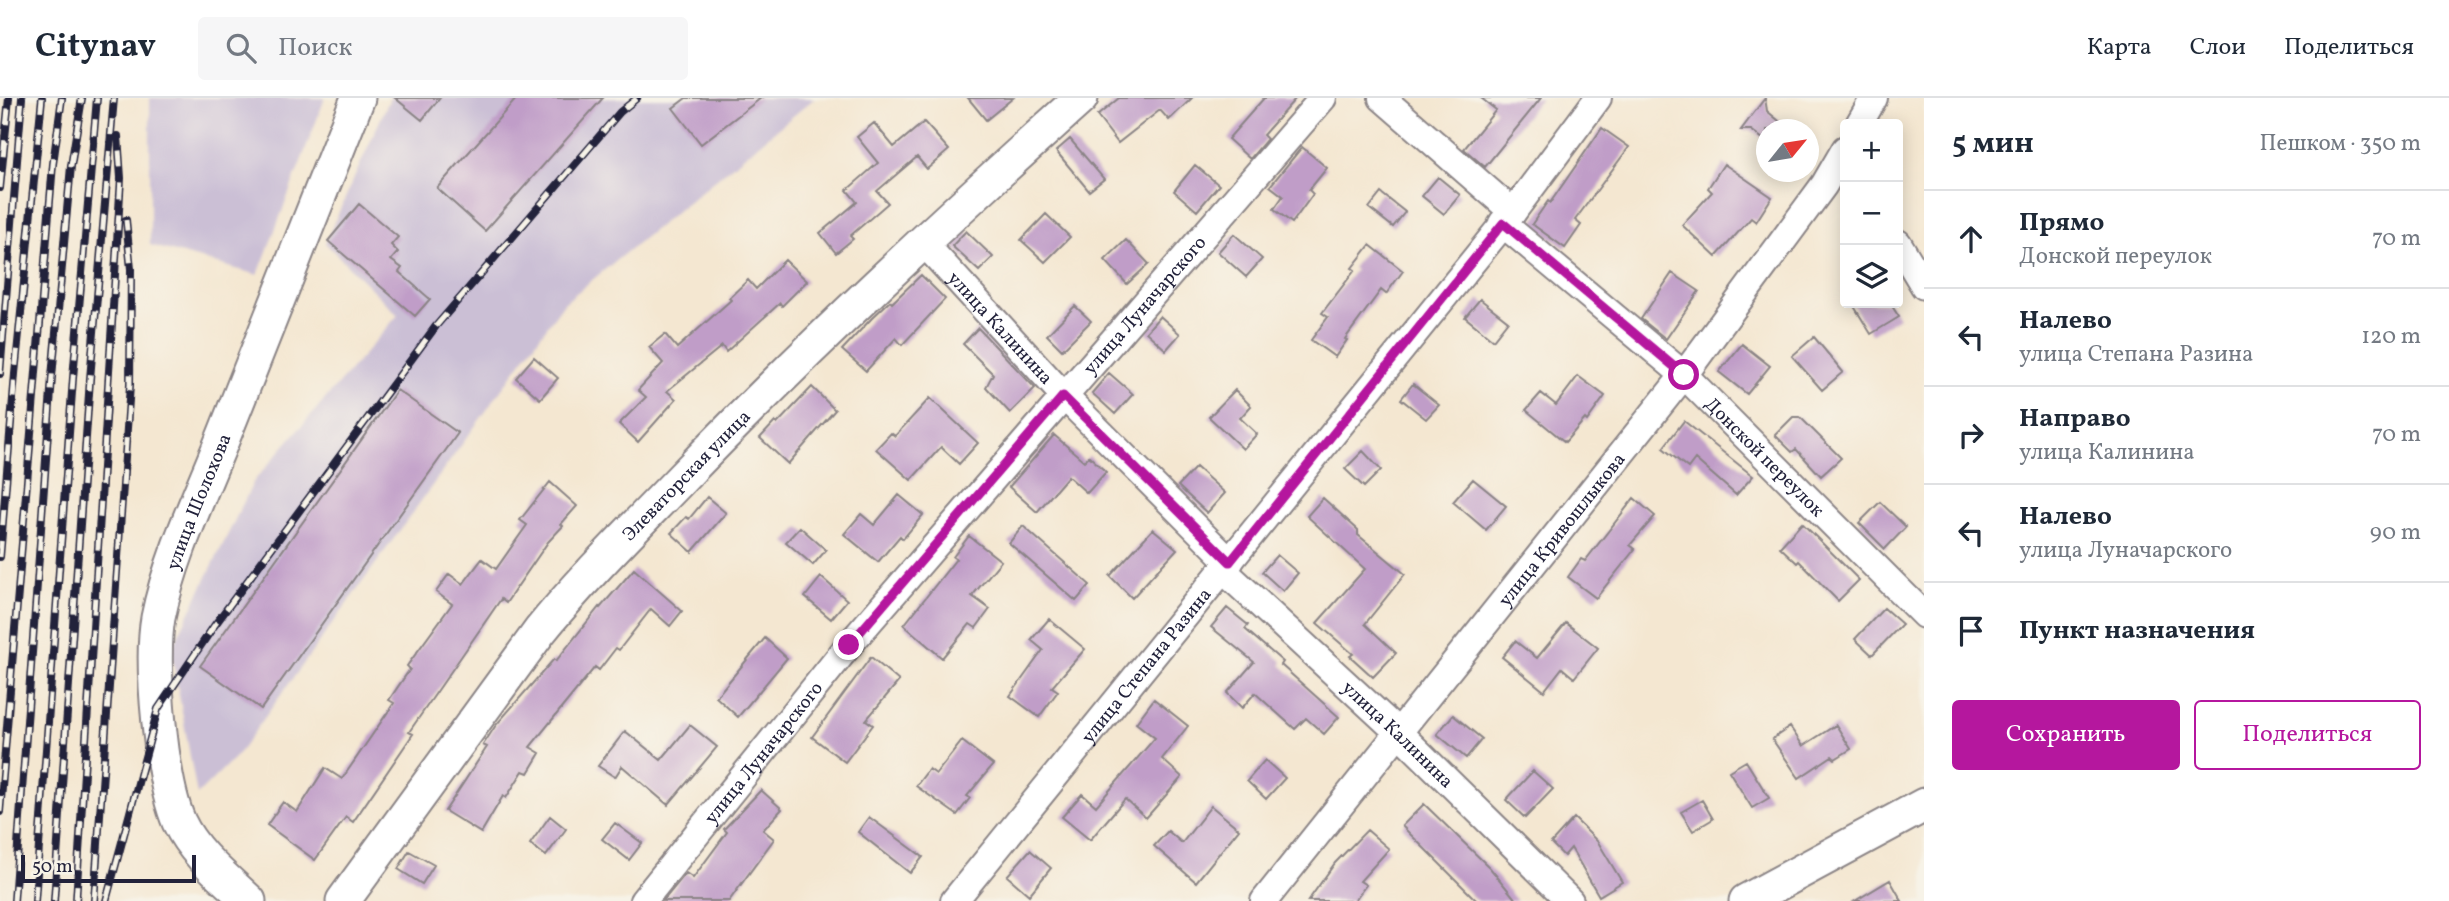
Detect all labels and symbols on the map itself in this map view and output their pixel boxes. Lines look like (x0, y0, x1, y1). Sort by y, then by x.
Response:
north arrow (1756, 119, 1819, 182)
street label: улица Луначарского (1078, 231, 1213, 381)
street label: улица Калинина (941, 266, 1058, 391)
route start (1668, 359, 1699, 390)
street label: Донской переулок (1698, 392, 1829, 523)
street label: Элеваторская улица (617, 405, 757, 547)
street label: улица Шолохова (161, 430, 238, 574)
street label: улица Кривошлыкова (1493, 448, 1632, 613)
street label: улица Степана Разина (1076, 583, 1218, 750)
route end (833, 629, 864, 660)
street label: улица Калинина (1336, 676, 1459, 795)
street label: улица Луначарского (699, 677, 830, 830)
scale bar (21, 852, 196, 884)

